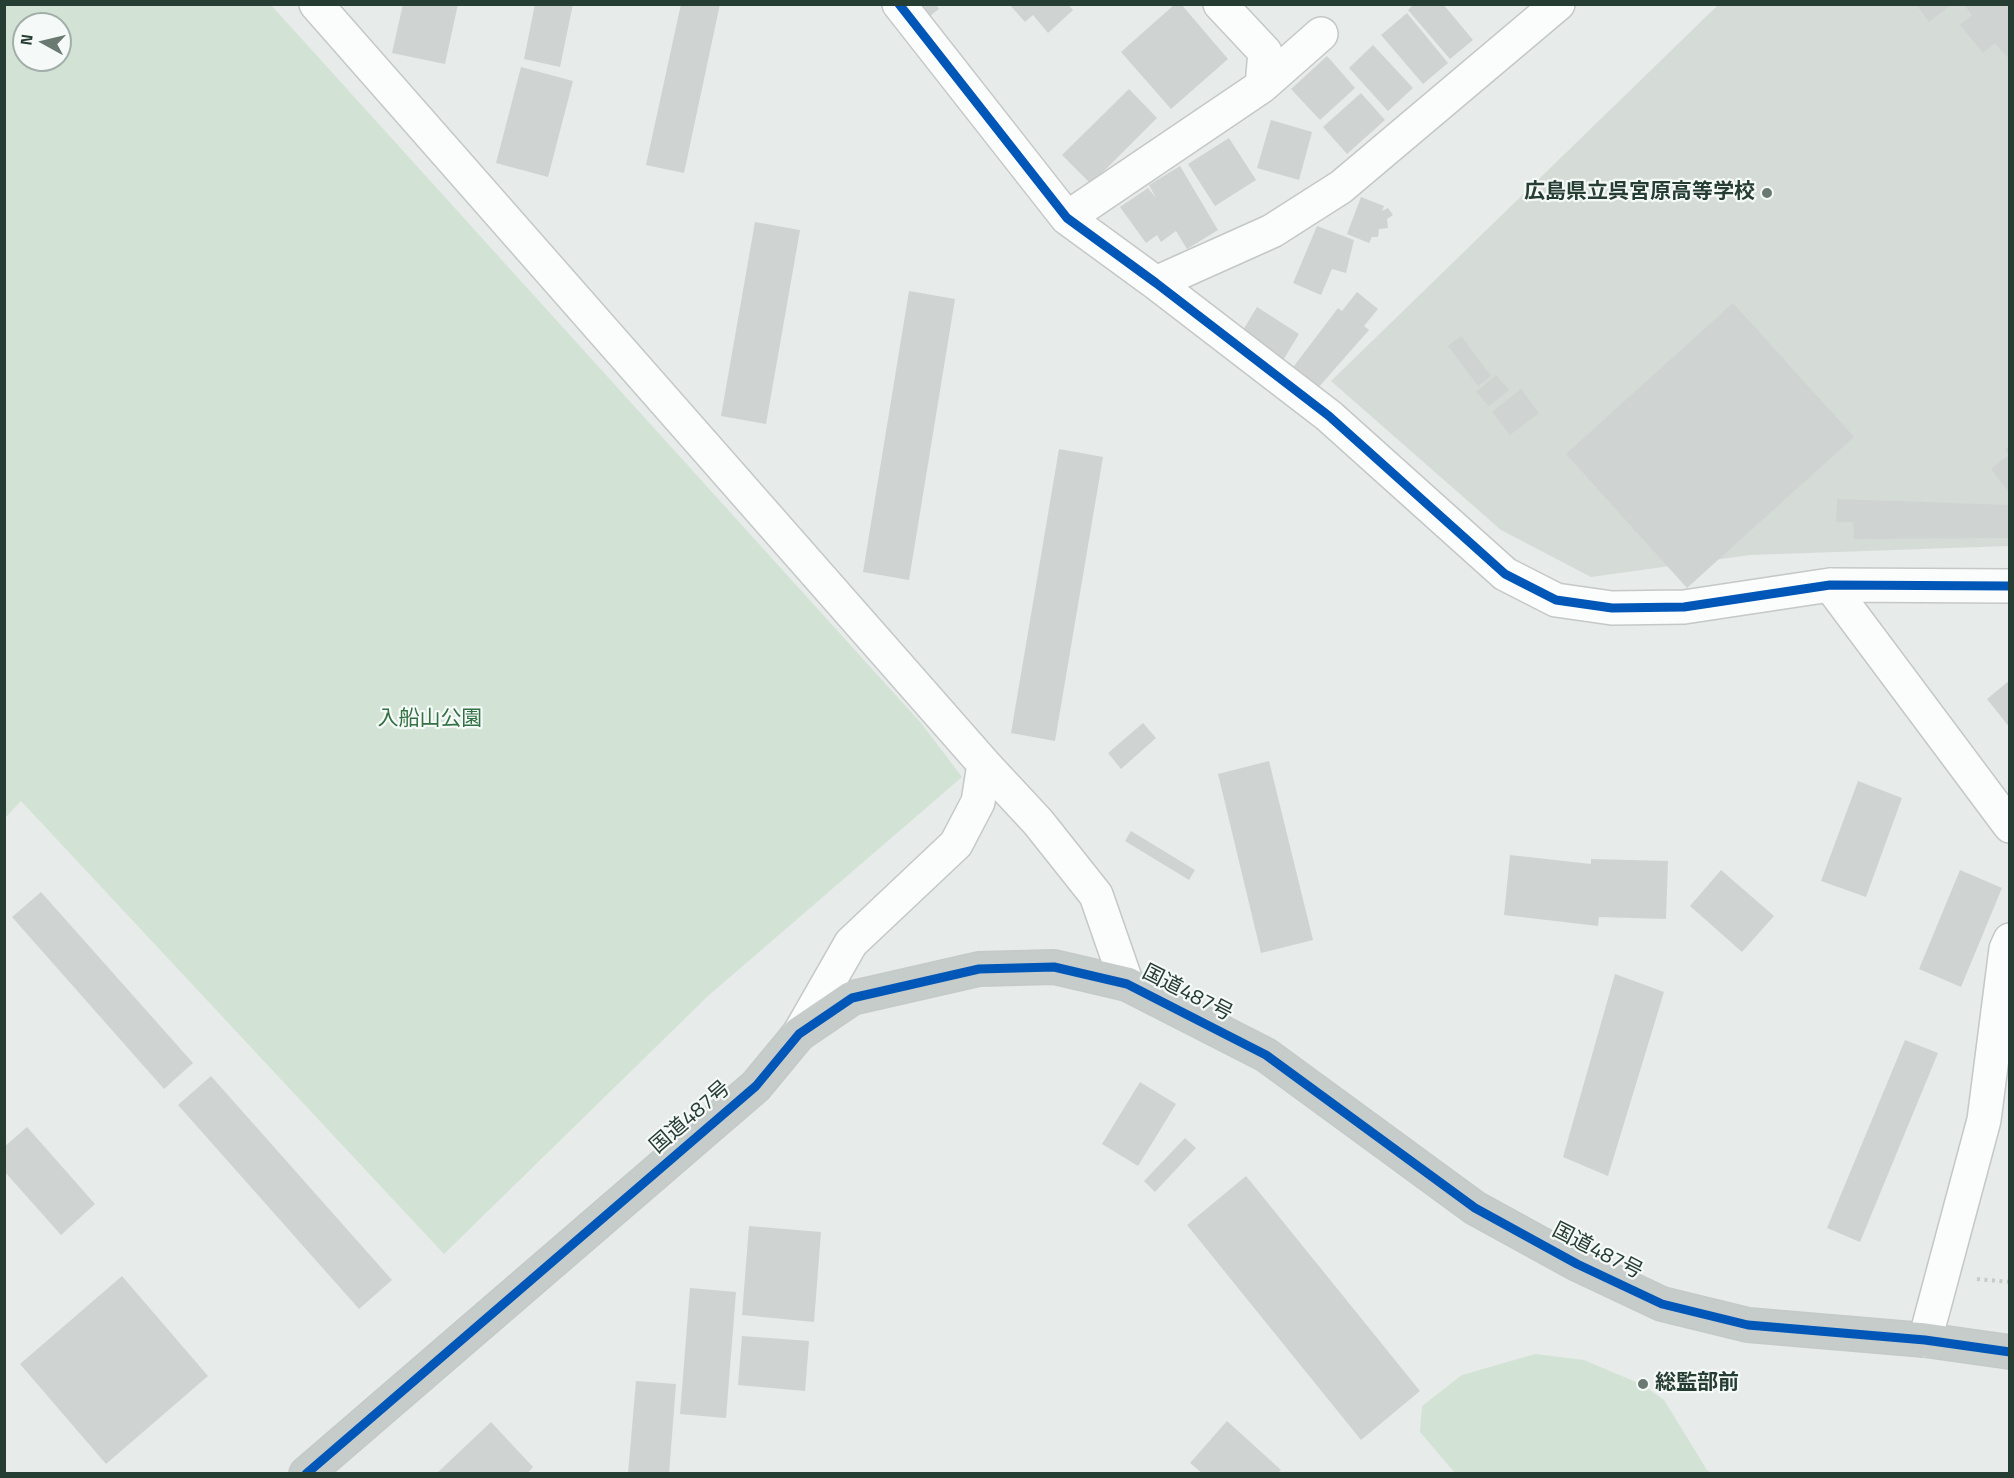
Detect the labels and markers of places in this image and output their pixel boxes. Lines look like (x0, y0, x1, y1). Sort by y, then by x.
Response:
place label: 広島県立呉宮原高等学校 (1524, 180, 1755, 206)
marker: 広島県立呉宮原高等学校 (1760, 186, 1774, 200)
place label: 総監部前 (1655, 1371, 1739, 1397)
marker: 総監部前 (1636, 1377, 1650, 1391)

